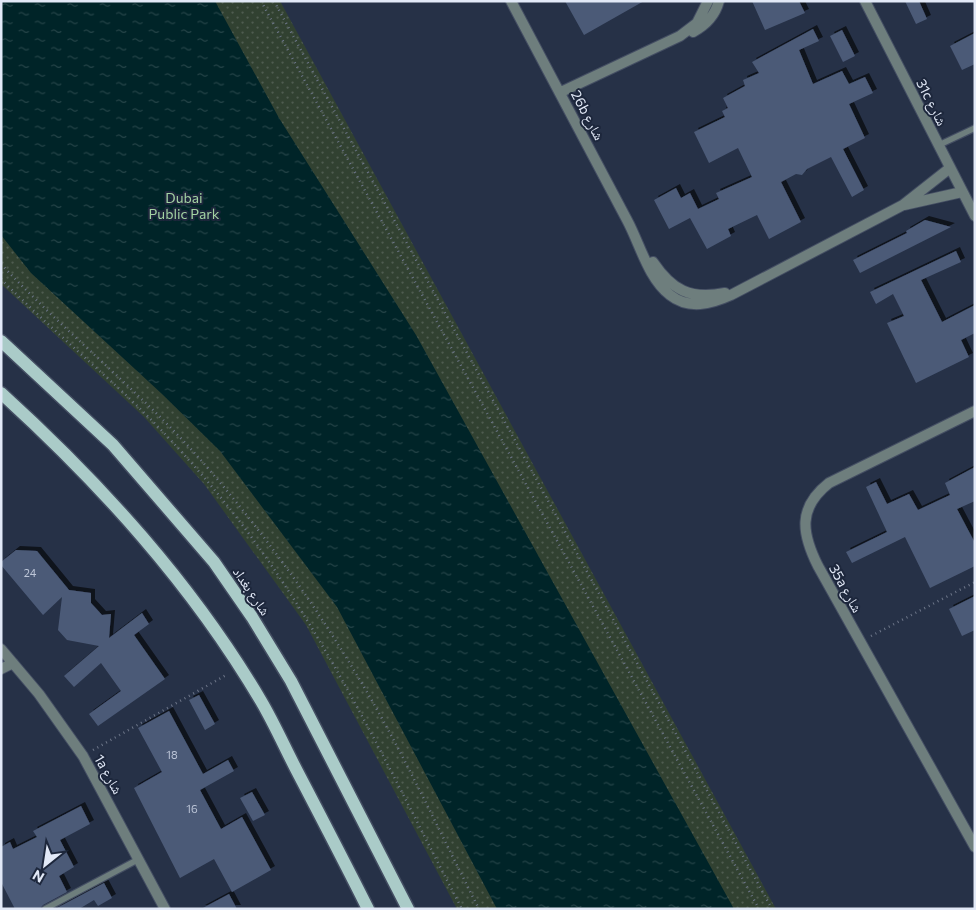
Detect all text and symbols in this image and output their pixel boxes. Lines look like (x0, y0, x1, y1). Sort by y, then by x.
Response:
street label: 31c شارع (911, 76, 951, 129)
street label: 26b شارع (566, 87, 608, 144)
park label: Dubai Public Park (149, 189, 220, 222)
street label: 35a شارع (824, 561, 866, 616)
street label: شارع بغداد (228, 564, 274, 620)
house number: 24 (24, 566, 37, 579)
house number: 18 (166, 748, 178, 761)
street label: 1a شارع (89, 751, 127, 798)
house number: 16 (186, 802, 198, 815)
north arrow (20, 840, 70, 890)
text: N (29, 867, 47, 887)

